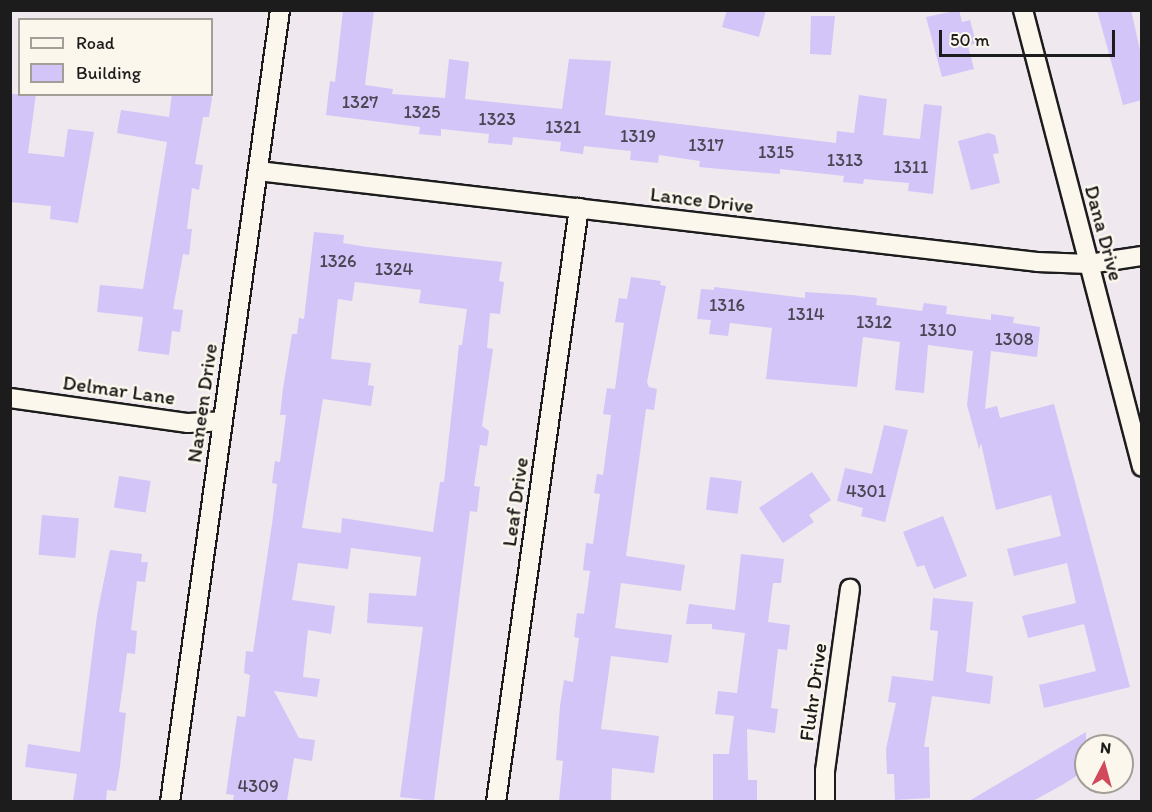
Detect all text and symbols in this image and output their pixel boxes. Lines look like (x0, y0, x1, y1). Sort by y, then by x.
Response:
legend (18, 18, 213, 96)
scale bar (942, 18, 1118, 56)
text: 50 m (950, 29, 990, 51)
text: Road (76, 32, 115, 54)
text: Building (76, 62, 141, 84)
house number: 1327 (342, 91, 378, 113)
house number: 1325 (403, 101, 441, 123)
house number: 1323 (478, 108, 516, 130)
house number: 1321 (545, 116, 581, 138)
house number: 1319 (620, 125, 656, 147)
house number: 1317 (688, 134, 724, 156)
house number: 1315 (758, 141, 794, 163)
house number: 1313 (827, 149, 863, 171)
house number: 1311 (894, 156, 928, 178)
street label: Lance Drive (648, 181, 756, 219)
street label: Dana Drive (1079, 182, 1129, 284)
house number: 1326 (319, 250, 357, 272)
house number: 1324 (375, 258, 413, 280)
house number: 1316 (709, 294, 745, 316)
house number: 1314 (787, 303, 825, 325)
house number: 1312 (856, 311, 892, 333)
house number: 1310 (919, 319, 957, 341)
house number: 1308 (994, 328, 1034, 350)
street label: Naneen Drive (181, 342, 223, 464)
street label: Delmar Lane (61, 370, 177, 410)
street label: Leaf Drive (496, 455, 534, 549)
house number: 4301 (846, 480, 886, 502)
street label: Fluhr Drive (794, 641, 832, 743)
north arrow (1074, 734, 1134, 794)
text: N (1099, 738, 1112, 758)
house number: 4309 (237, 775, 279, 797)

